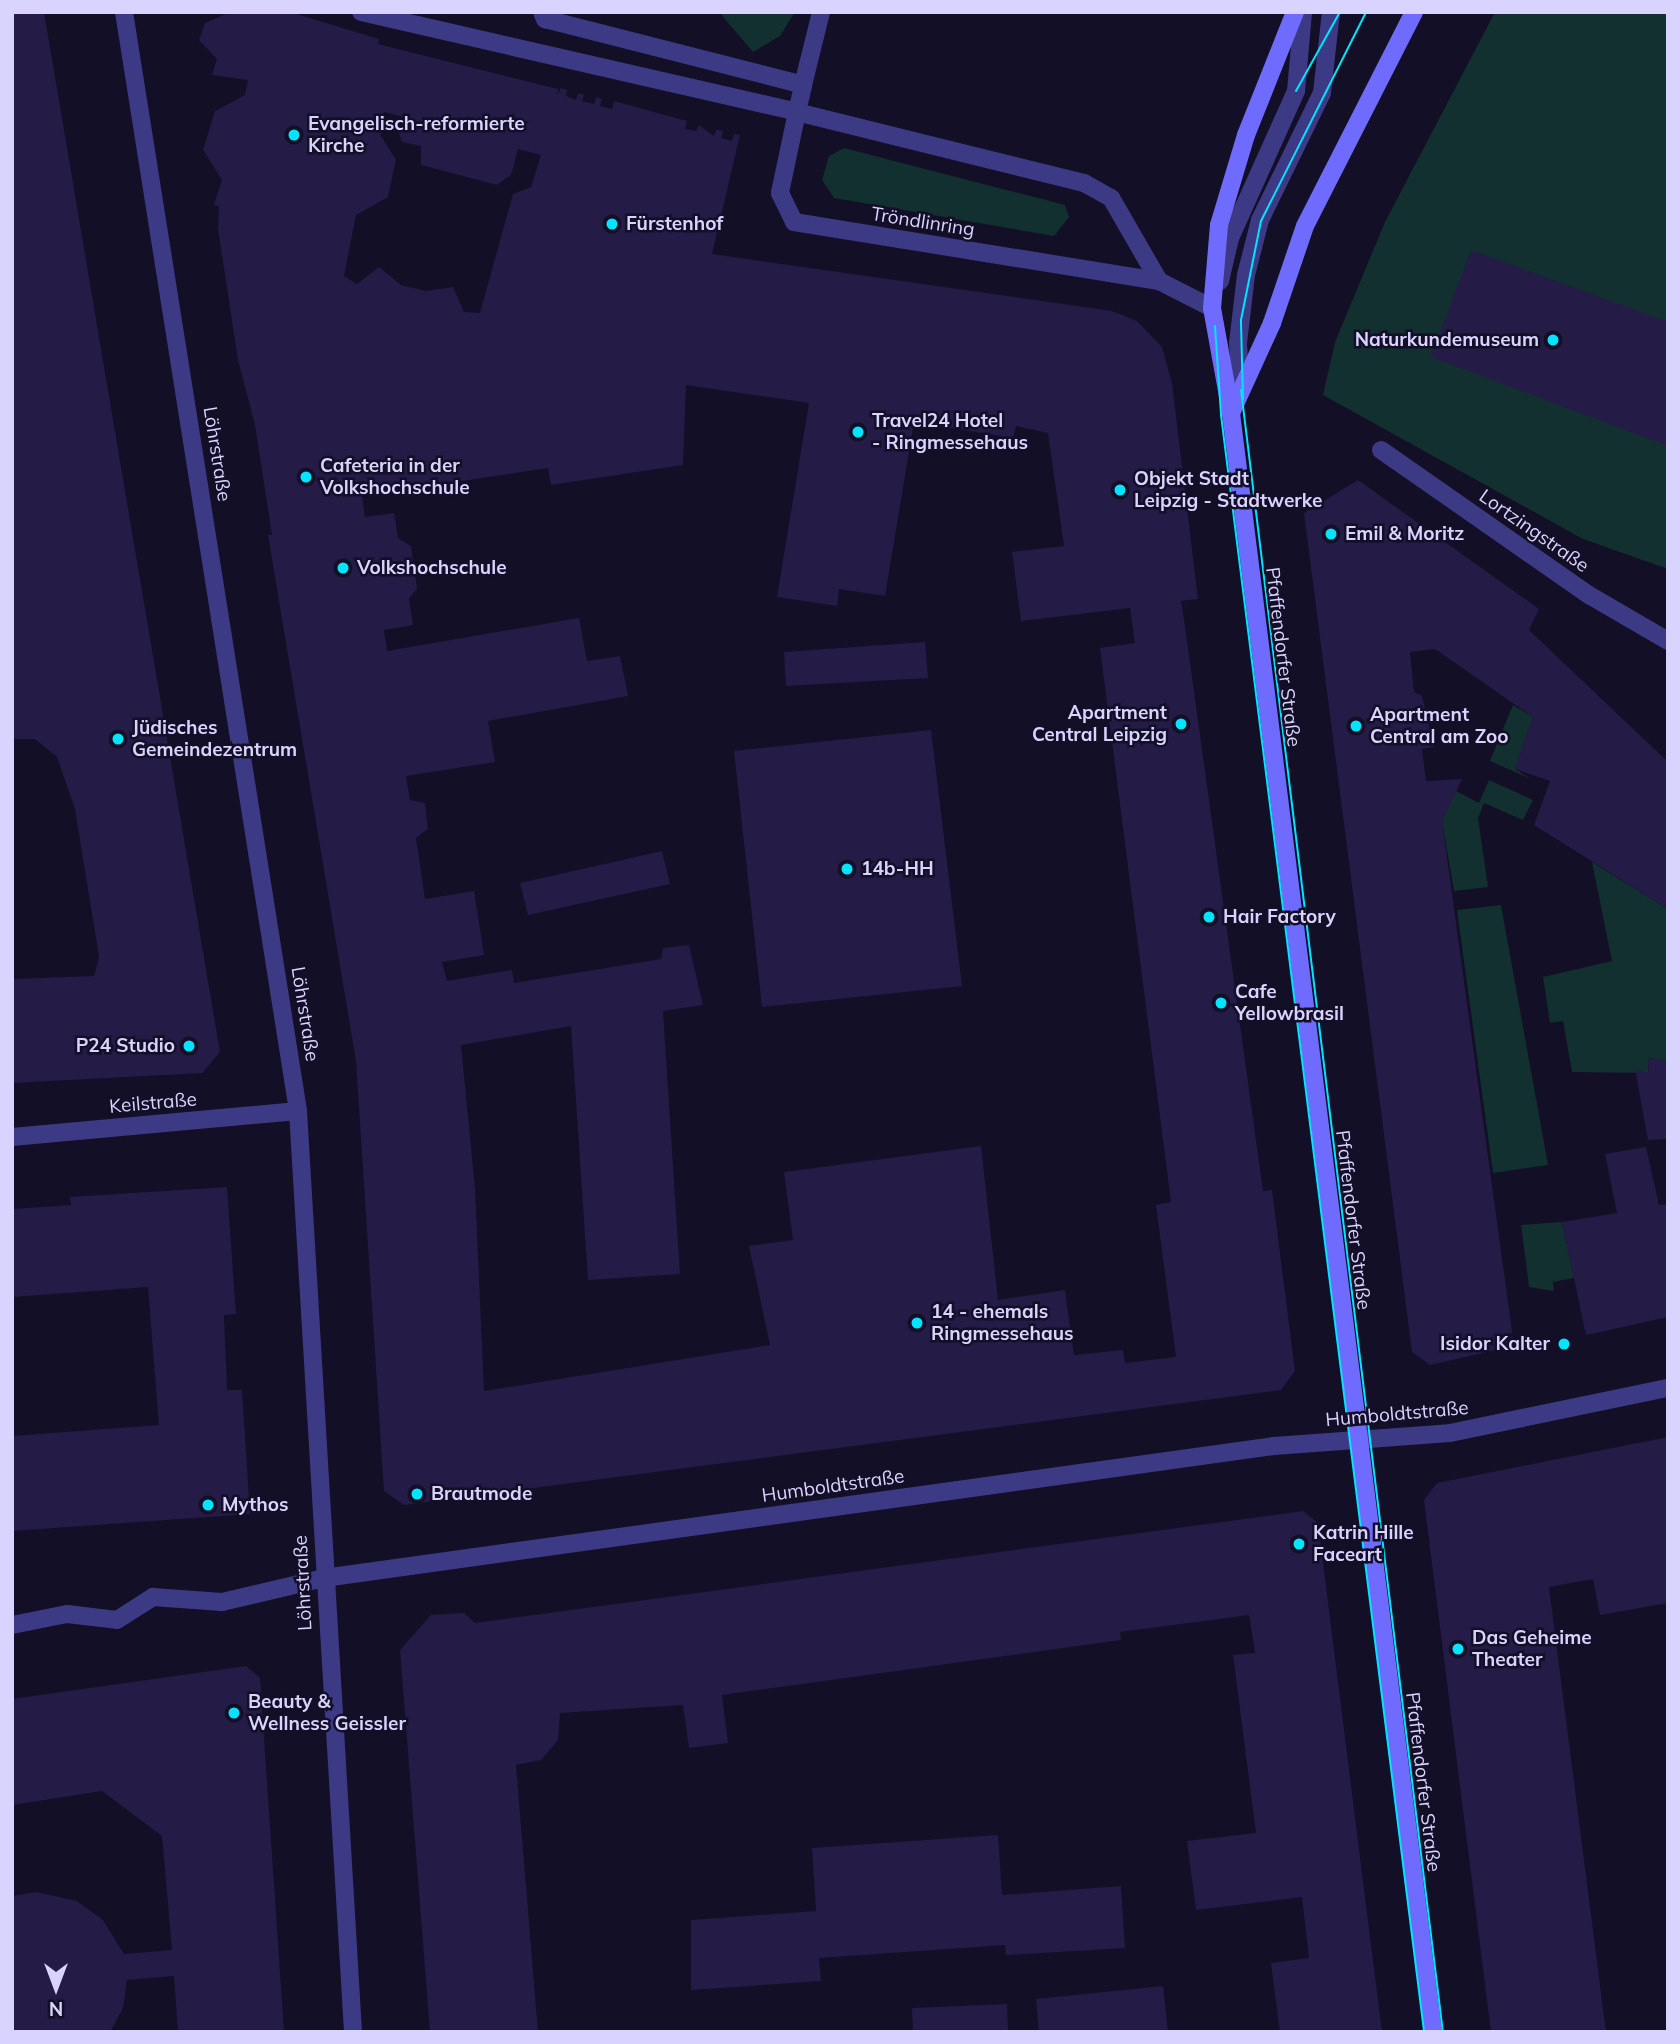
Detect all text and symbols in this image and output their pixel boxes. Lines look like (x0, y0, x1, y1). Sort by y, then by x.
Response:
place label: Evangelisch-reformierte Kirche (308, 113, 525, 157)
marker: Evangelisch-reformierte Kirche (286, 127, 302, 143)
street label: Tröndlinring (870, 203, 976, 241)
place label: Fürstenhof (626, 213, 723, 235)
marker: Fürstenhof (604, 216, 620, 232)
place label: Naturkundemuseum (1355, 329, 1539, 351)
marker: Naturkundemuseum (1545, 332, 1561, 348)
street label: Löhrstraße (198, 405, 236, 503)
place label: Travel24 Hotel - Ringmessehaus (872, 410, 1028, 454)
marker: Travel24 Hotel - Ringmessehaus (850, 424, 866, 440)
place label: Cafeteria in der Volkshochschule (320, 455, 470, 499)
place label: Objekt Stadt Leipzig - Stadtwerke (1134, 468, 1322, 512)
marker: Cafeteria in der Volkshochschule (298, 469, 314, 485)
marker: Objekt Stadt Leipzig - Stadtwerke (1112, 482, 1128, 498)
street label: Lortzingstraße (1475, 485, 1593, 577)
place label: Emil & Moritz (1345, 523, 1464, 545)
marker: Emil & Moritz (1323, 526, 1339, 542)
place label: Volkshochschule (357, 557, 507, 579)
marker: Volkshochschule (335, 560, 351, 576)
street label: Pfaffendorfer Straße (1261, 566, 1305, 748)
place label: Apartment Central Leipzig (1032, 702, 1167, 746)
place label: Apartment Central am Zoo (1370, 704, 1509, 748)
marker: Apartment Central Leipzig (1173, 716, 1189, 732)
place label: Jüdisches Gemeindezentrum (132, 717, 297, 761)
marker: Apartment Central am Zoo (1348, 718, 1364, 734)
marker: Jüdisches Gemeindezentrum (110, 731, 126, 747)
place label: 14b-HH (861, 858, 934, 880)
marker: 14b-HH (839, 861, 855, 877)
place label: Hair Factory (1223, 906, 1336, 928)
marker: Hair Factory (1201, 909, 1217, 925)
street label: Löhrstraße (286, 965, 324, 1063)
place label: Cafe Yellowbrasil (1235, 981, 1344, 1025)
marker: Cafe Yellowbrasil (1213, 995, 1229, 1011)
place label: P24 Studio (76, 1035, 175, 1057)
marker: P24 Studio (181, 1038, 197, 1054)
street label: Keilstraße (108, 1088, 198, 1118)
street label: Pfaffendorfer Straße (1331, 1129, 1375, 1311)
place label: 14 - ehemals Ringmessehaus (931, 1301, 1074, 1345)
marker: 14 - ehemals Ringmessehaus (909, 1315, 925, 1331)
place label: Isidor Kalter (1440, 1333, 1550, 1355)
marker: Isidor Kalter (1556, 1336, 1572, 1352)
street label: Humboldtstraße (1324, 1396, 1470, 1432)
street label: Humboldtstraße (760, 1465, 906, 1507)
place label: Brautmode (431, 1483, 532, 1505)
marker: Brautmode (409, 1486, 425, 1502)
place label: Mythos (222, 1494, 289, 1516)
marker: Mythos (200, 1497, 216, 1513)
place label: Katrin Hille Faceart (1313, 1522, 1414, 1566)
street label: Löhrstraße (289, 1535, 317, 1631)
marker: Katrin Hille Faceart (1291, 1536, 1307, 1552)
place label: Das Geheime Theater (1472, 1627, 1592, 1671)
marker: Das Geheime Theater (1450, 1641, 1466, 1657)
place label: Beauty & Wellness Geissler (248, 1691, 406, 1735)
street label: Pfaffendorfer Straße (1401, 1691, 1445, 1873)
marker: Beauty & Wellness Geissler (226, 1705, 242, 1721)
north arrow (21, 1953, 91, 2023)
text: N (49, 1997, 63, 2021)

